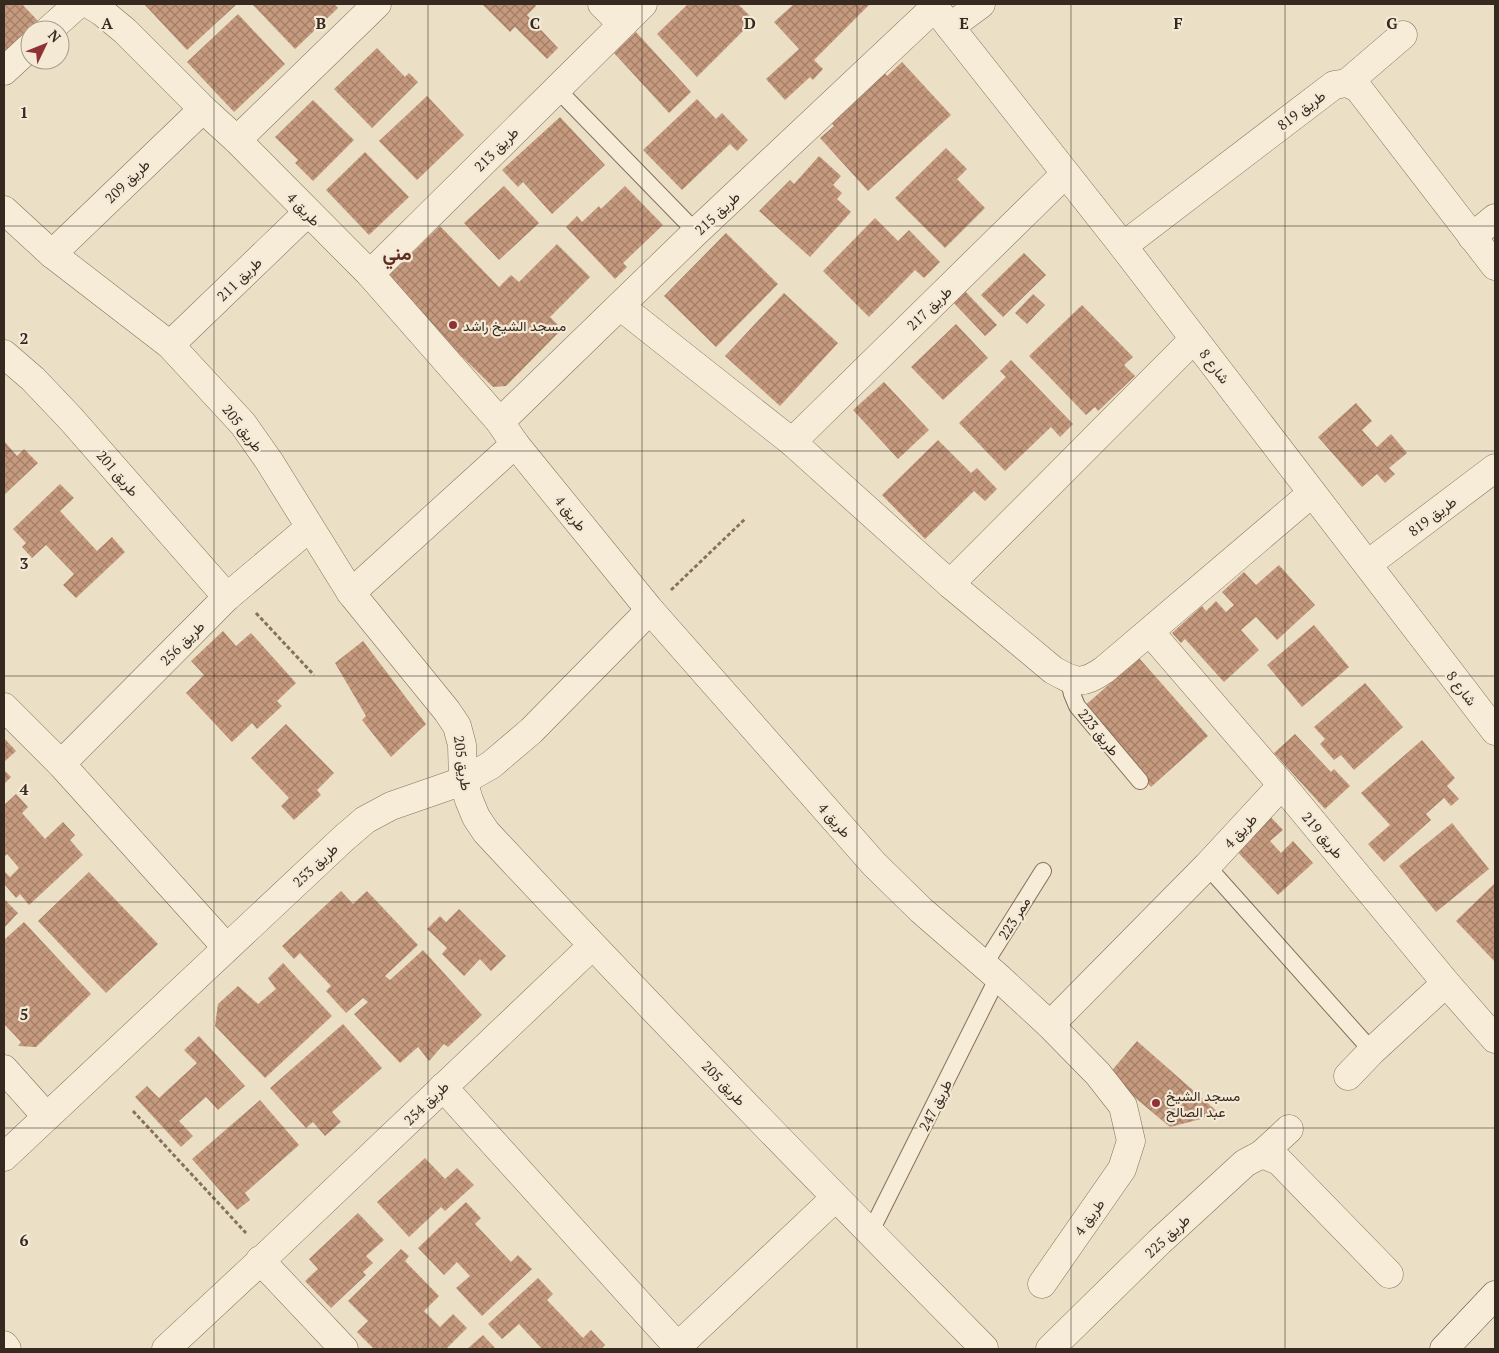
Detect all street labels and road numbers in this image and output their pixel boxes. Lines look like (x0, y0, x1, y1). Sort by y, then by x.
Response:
street label: طريق 819 (1273, 86, 1329, 134)
street label: طريق 213 (470, 123, 522, 175)
street label: طريق 209 (100, 155, 154, 207)
street label: طريق 215 (690, 187, 744, 239)
street label: طريق 4 (283, 188, 325, 230)
street label: طريق 211 (212, 253, 266, 305)
street label: طريق 217 (902, 282, 956, 334)
street label: شارع 8 (1194, 345, 1234, 389)
street label: طريق 205 (218, 400, 268, 456)
street label: طريق 201 (93, 446, 143, 500)
street label: طريق 4 (551, 491, 591, 535)
street label: طريق 819 (1404, 492, 1460, 540)
street label: طريق 256 (156, 617, 208, 669)
street label: شارع 8 (1441, 667, 1481, 711)
street label: طريق 223 (1074, 704, 1124, 760)
street label: طريق 205 (450, 734, 476, 792)
street label: طريق 4 (814, 799, 856, 841)
street label: طريق 219 (1298, 808, 1348, 862)
street label: طريق 4 (1219, 810, 1261, 852)
street label: طريق 253 (288, 839, 342, 891)
street label: ممر 223 (994, 893, 1034, 943)
street label: طريق 205 (698, 1056, 750, 1110)
street label: طريق 247 (914, 1076, 956, 1134)
street label: طريق 254 (399, 1077, 453, 1129)
street label: طريق 4 (1070, 1195, 1108, 1239)
street label: طريق 225 (1140, 1210, 1194, 1262)

